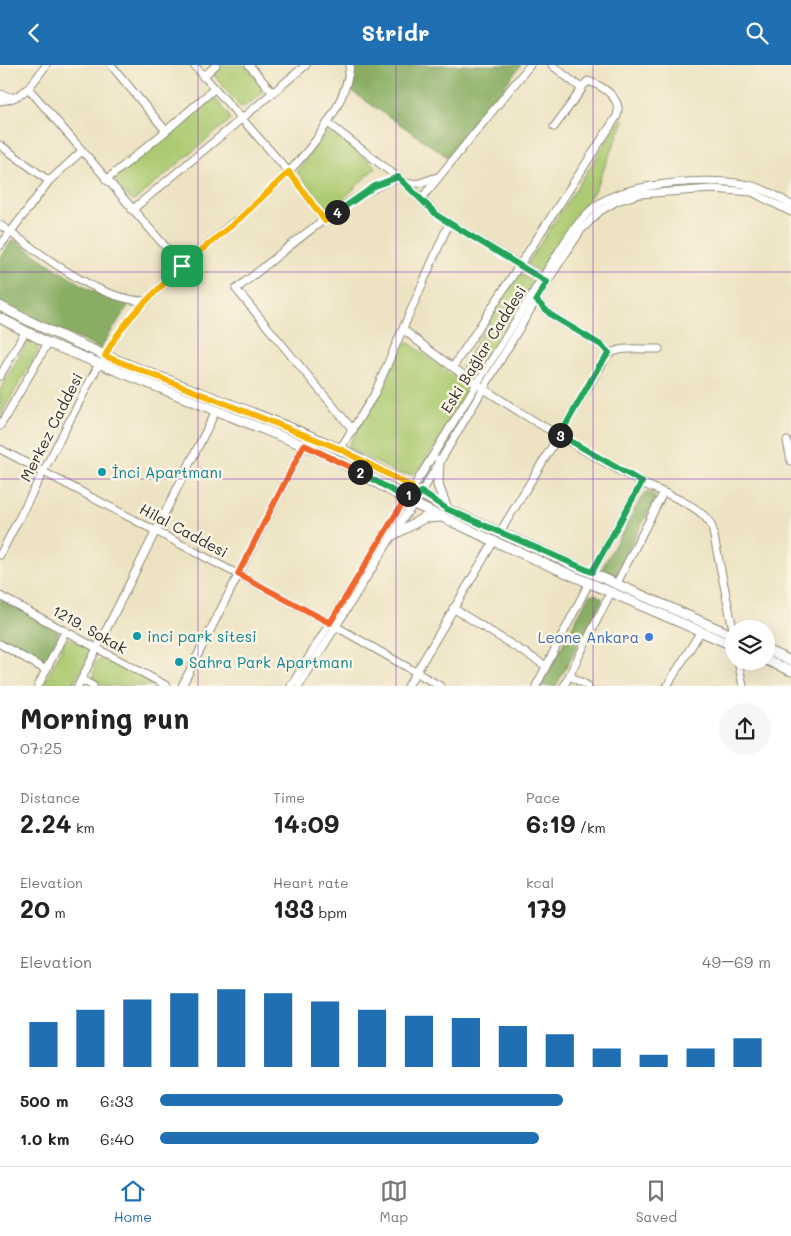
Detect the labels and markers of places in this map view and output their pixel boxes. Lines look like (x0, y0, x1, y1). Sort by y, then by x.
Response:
pin: 4 (324, 199, 350, 225)
pin (161, 245, 203, 287)
pin: 3 (548, 423, 572, 447)
pin: 2 (348, 459, 372, 485)
place label: İnci Apartmanı (112, 462, 223, 482)
marker: İnci Apartmanı (96, 466, 108, 478)
pin: 1 (396, 481, 420, 507)
place label: inci park sitesi (147, 626, 257, 646)
place label: Leone Ankara (538, 627, 639, 647)
marker: inci park sitesi (131, 630, 143, 642)
marker: Leone Ankara (643, 631, 655, 643)
place label: Sahra Park Apartmanı (189, 652, 353, 672)
marker: Sahra Park Apartmanı (173, 656, 185, 668)

